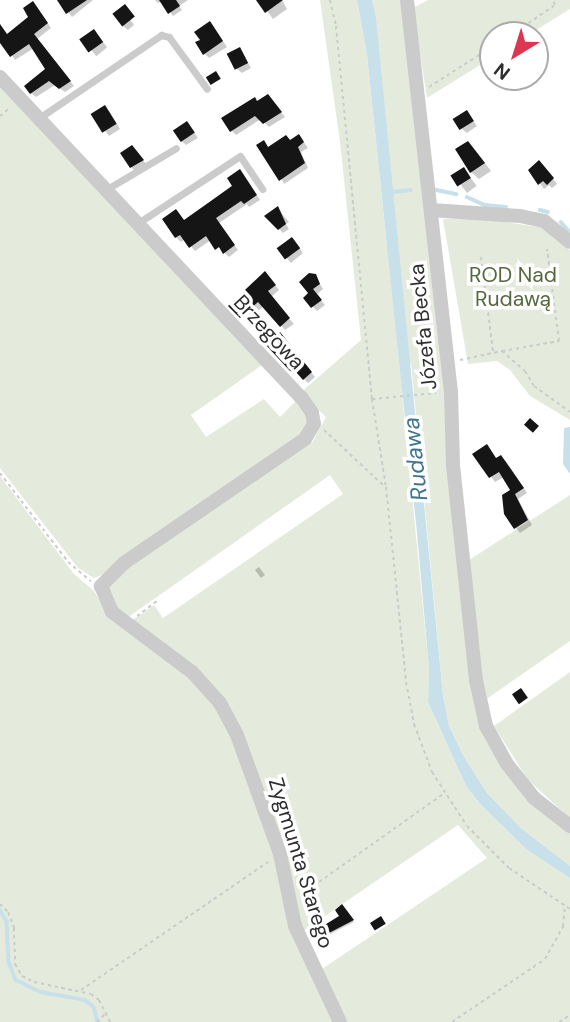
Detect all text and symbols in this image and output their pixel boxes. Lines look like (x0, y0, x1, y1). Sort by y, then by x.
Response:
north arrow (479, 21, 549, 91)
text: N (489, 57, 515, 85)
park label: ROD Nad Rudawą (469, 262, 557, 312)
street label: Józefa Becka (404, 263, 442, 391)
street label: Brzegowa (228, 290, 310, 374)
water label: Rudawa (397, 416, 433, 502)
street label: Zygmunta Starego (263, 775, 339, 951)

